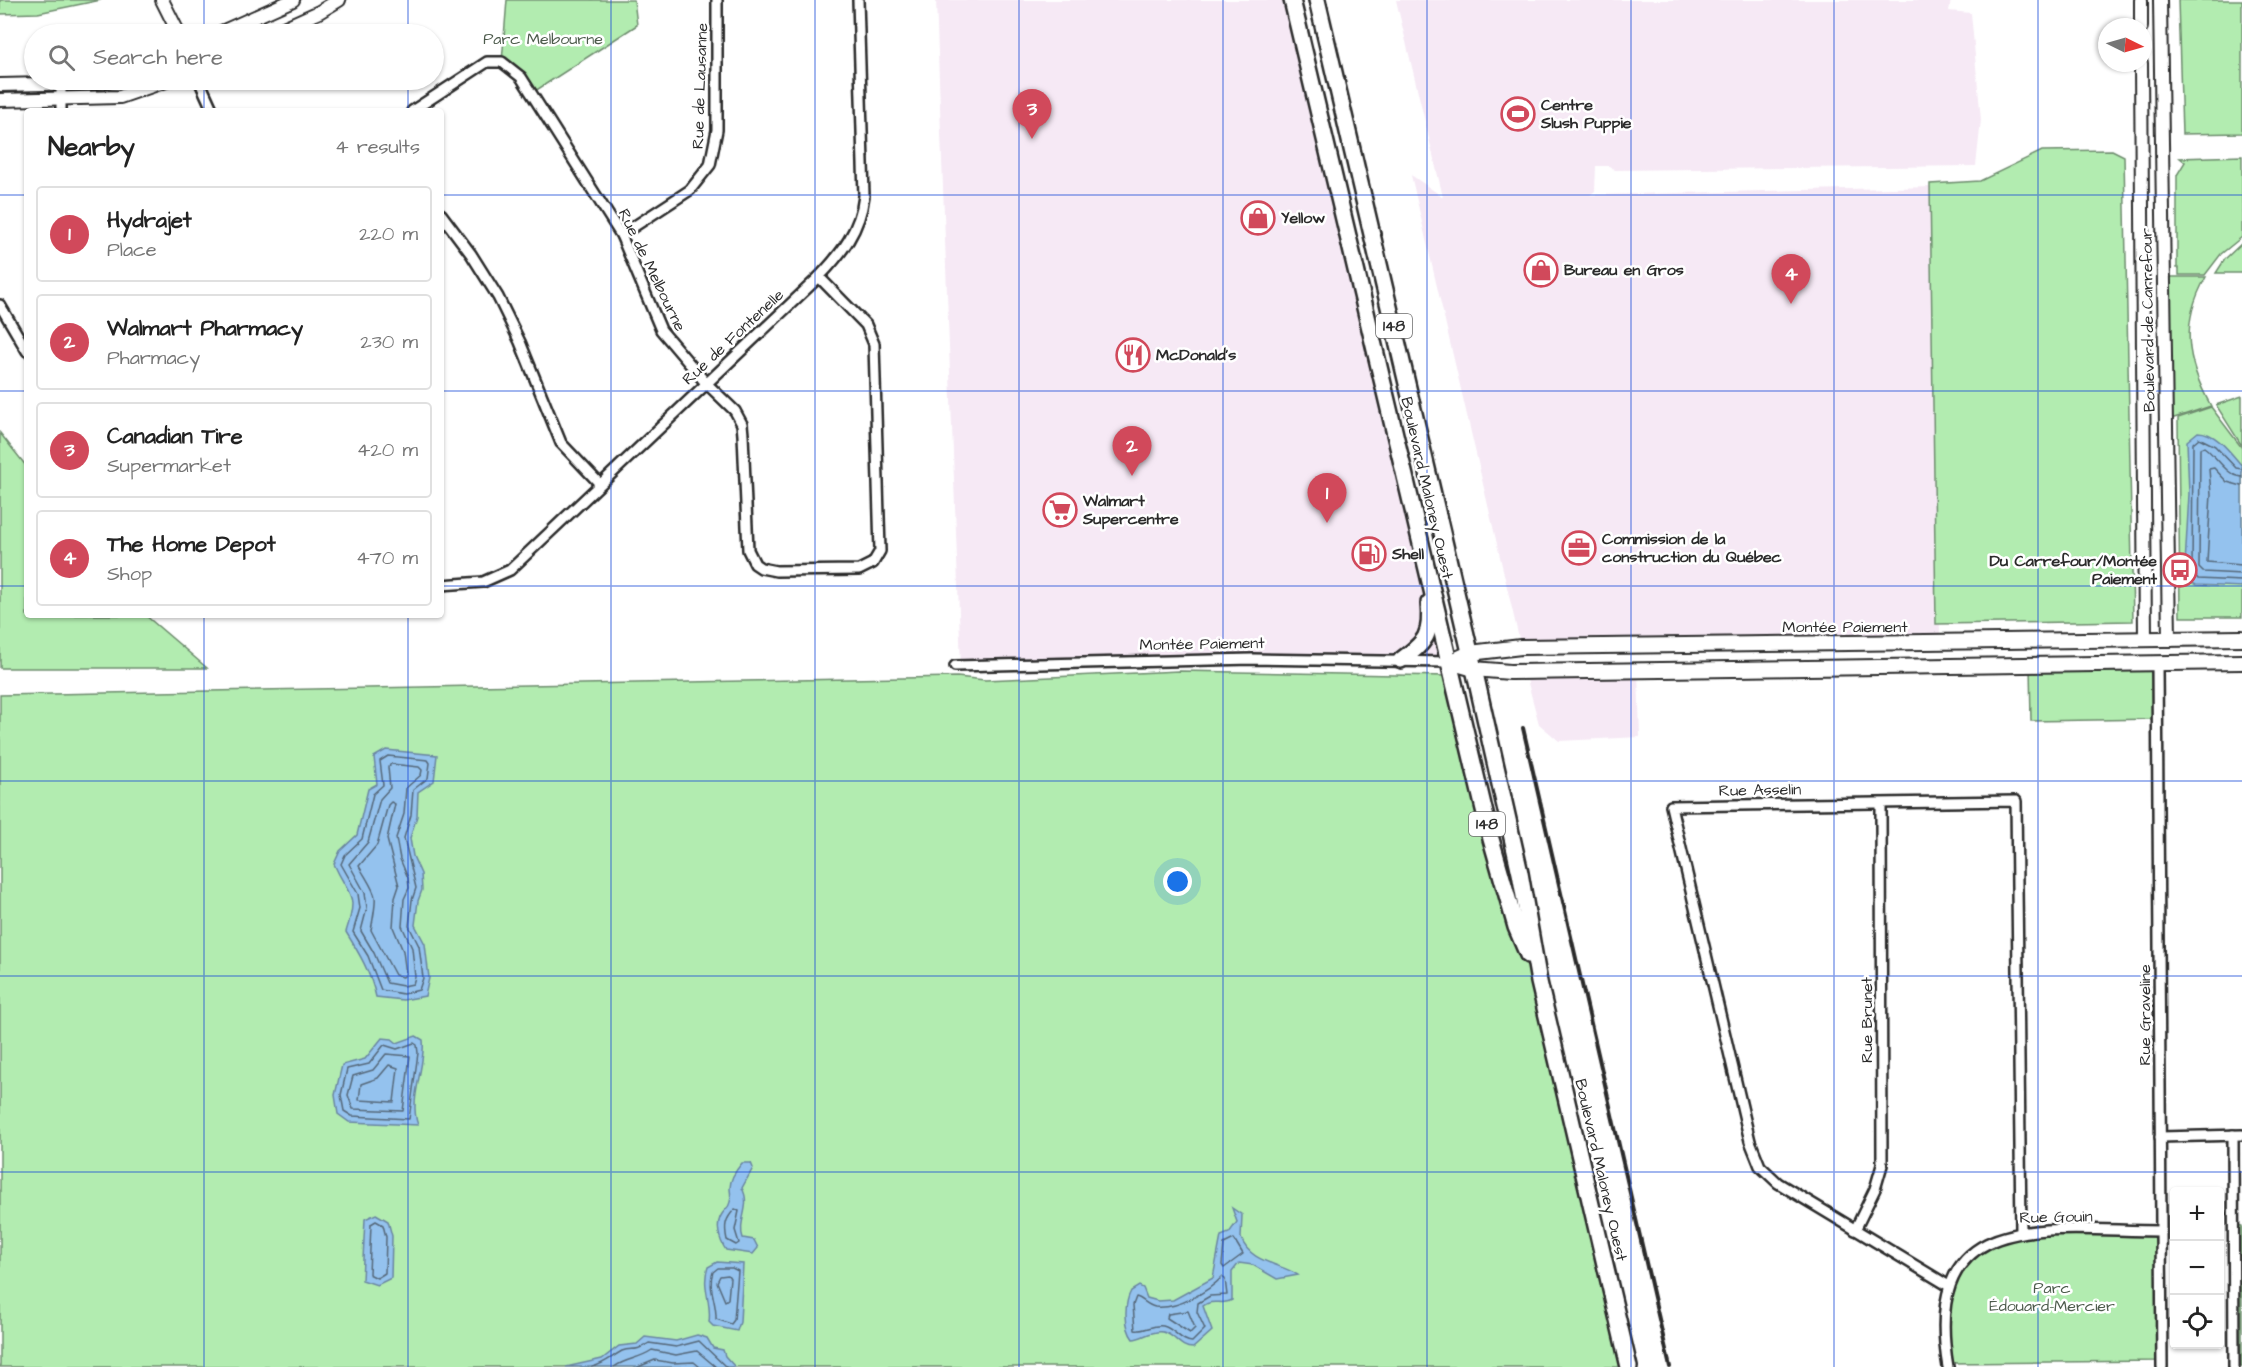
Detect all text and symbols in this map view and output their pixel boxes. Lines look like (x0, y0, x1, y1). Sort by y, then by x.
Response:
north arrow (2098, 18, 2152, 72)
street label: Rue de Lausanne (687, 22, 713, 149)
search box (24, 24, 444, 90)
park label: Parc Melbourne (483, 28, 603, 50)
icon: search (45, 41, 78, 74)
text: Search here (93, 42, 223, 73)
pin: 3 (1012, 90, 1052, 139)
place label: Centre Slush Puppie (1540, 94, 1632, 134)
sports icon: Centre Slush Puppie (1500, 96, 1536, 132)
text: Nearby (48, 129, 135, 165)
text: 4 results (335, 133, 420, 161)
shop icon: Yellow (1240, 200, 1276, 236)
text: Hydrajet (107, 205, 192, 236)
street label: Rue de Melbourne (613, 205, 691, 335)
place label: Yellow (1281, 207, 1325, 229)
text: 1 (68, 220, 71, 248)
text: 220 m (359, 220, 418, 248)
street label: Boulevard de Carrefour (2135, 228, 2161, 412)
text: Place (107, 236, 157, 264)
shop icon: Bureau en Gros (1523, 252, 1559, 288)
pin: 4 (1772, 254, 1810, 304)
place label: Bureau en Gros (1564, 259, 1684, 281)
street label: Rue de Fontenelle (677, 284, 789, 390)
text: Walmart Pharmacy (107, 313, 303, 344)
road number: 148 (1376, 314, 1412, 338)
text: 2 (64, 328, 75, 356)
text: 230 m (360, 328, 418, 356)
restaurant icon: McDonald's (1115, 337, 1151, 373)
text: Pharmacy (107, 344, 200, 372)
place label: McDonald's (1156, 344, 1236, 366)
street label: Boulevard Maloney Ouest (1394, 395, 1459, 582)
text: Canadian Tire (107, 421, 243, 452)
pin: 2 (1112, 426, 1152, 476)
text: 3 (64, 436, 75, 464)
text: 420 m (357, 436, 418, 464)
text: Supermarket (107, 452, 231, 480)
pin: 1 (1308, 474, 1346, 523)
place label: Walmart Supercentre (1082, 490, 1179, 530)
supermarket icon: Walmart Supercentre (1042, 492, 1078, 528)
place label: Commission de la construction du Québec (1602, 528, 1783, 568)
text: The Home Depot (107, 529, 276, 560)
office icon: Commission de la construction du Québec (1561, 530, 1597, 566)
fuel station icon: Shell (1351, 536, 1387, 572)
place label: Shell (1391, 543, 1424, 565)
text: 4 (63, 544, 76, 572)
text: 470 m (356, 544, 418, 572)
place label: Du Carrefour/Montée Paiement (1990, 550, 2158, 590)
bus stop icon: Du Carrefour/Montée Paiement (2162, 552, 2198, 588)
text: Shop (107, 560, 152, 588)
street label: Montée Paiement (1782, 616, 1908, 638)
street label: Montée Paiement (1139, 632, 1265, 656)
street label: Rue Asselin (1719, 778, 1801, 802)
road number: 148 (1469, 812, 1505, 836)
your location (1163, 867, 1192, 896)
street label: Rue Graveline (2134, 964, 2156, 1066)
street label: Rue Brunet (1856, 976, 1878, 1063)
street label: Boulevard Maloney Ouest (1568, 1077, 1633, 1264)
map controls (2170, 1187, 2224, 1349)
button: + (2170, 1187, 2224, 1241)
street label: Rue Gouin (2019, 1205, 2093, 1229)
button: − (2170, 1241, 2224, 1295)
park label: Parc Édouard-Mercier (1989, 1277, 2115, 1317)
button: locate (2170, 1295, 2224, 1349)

